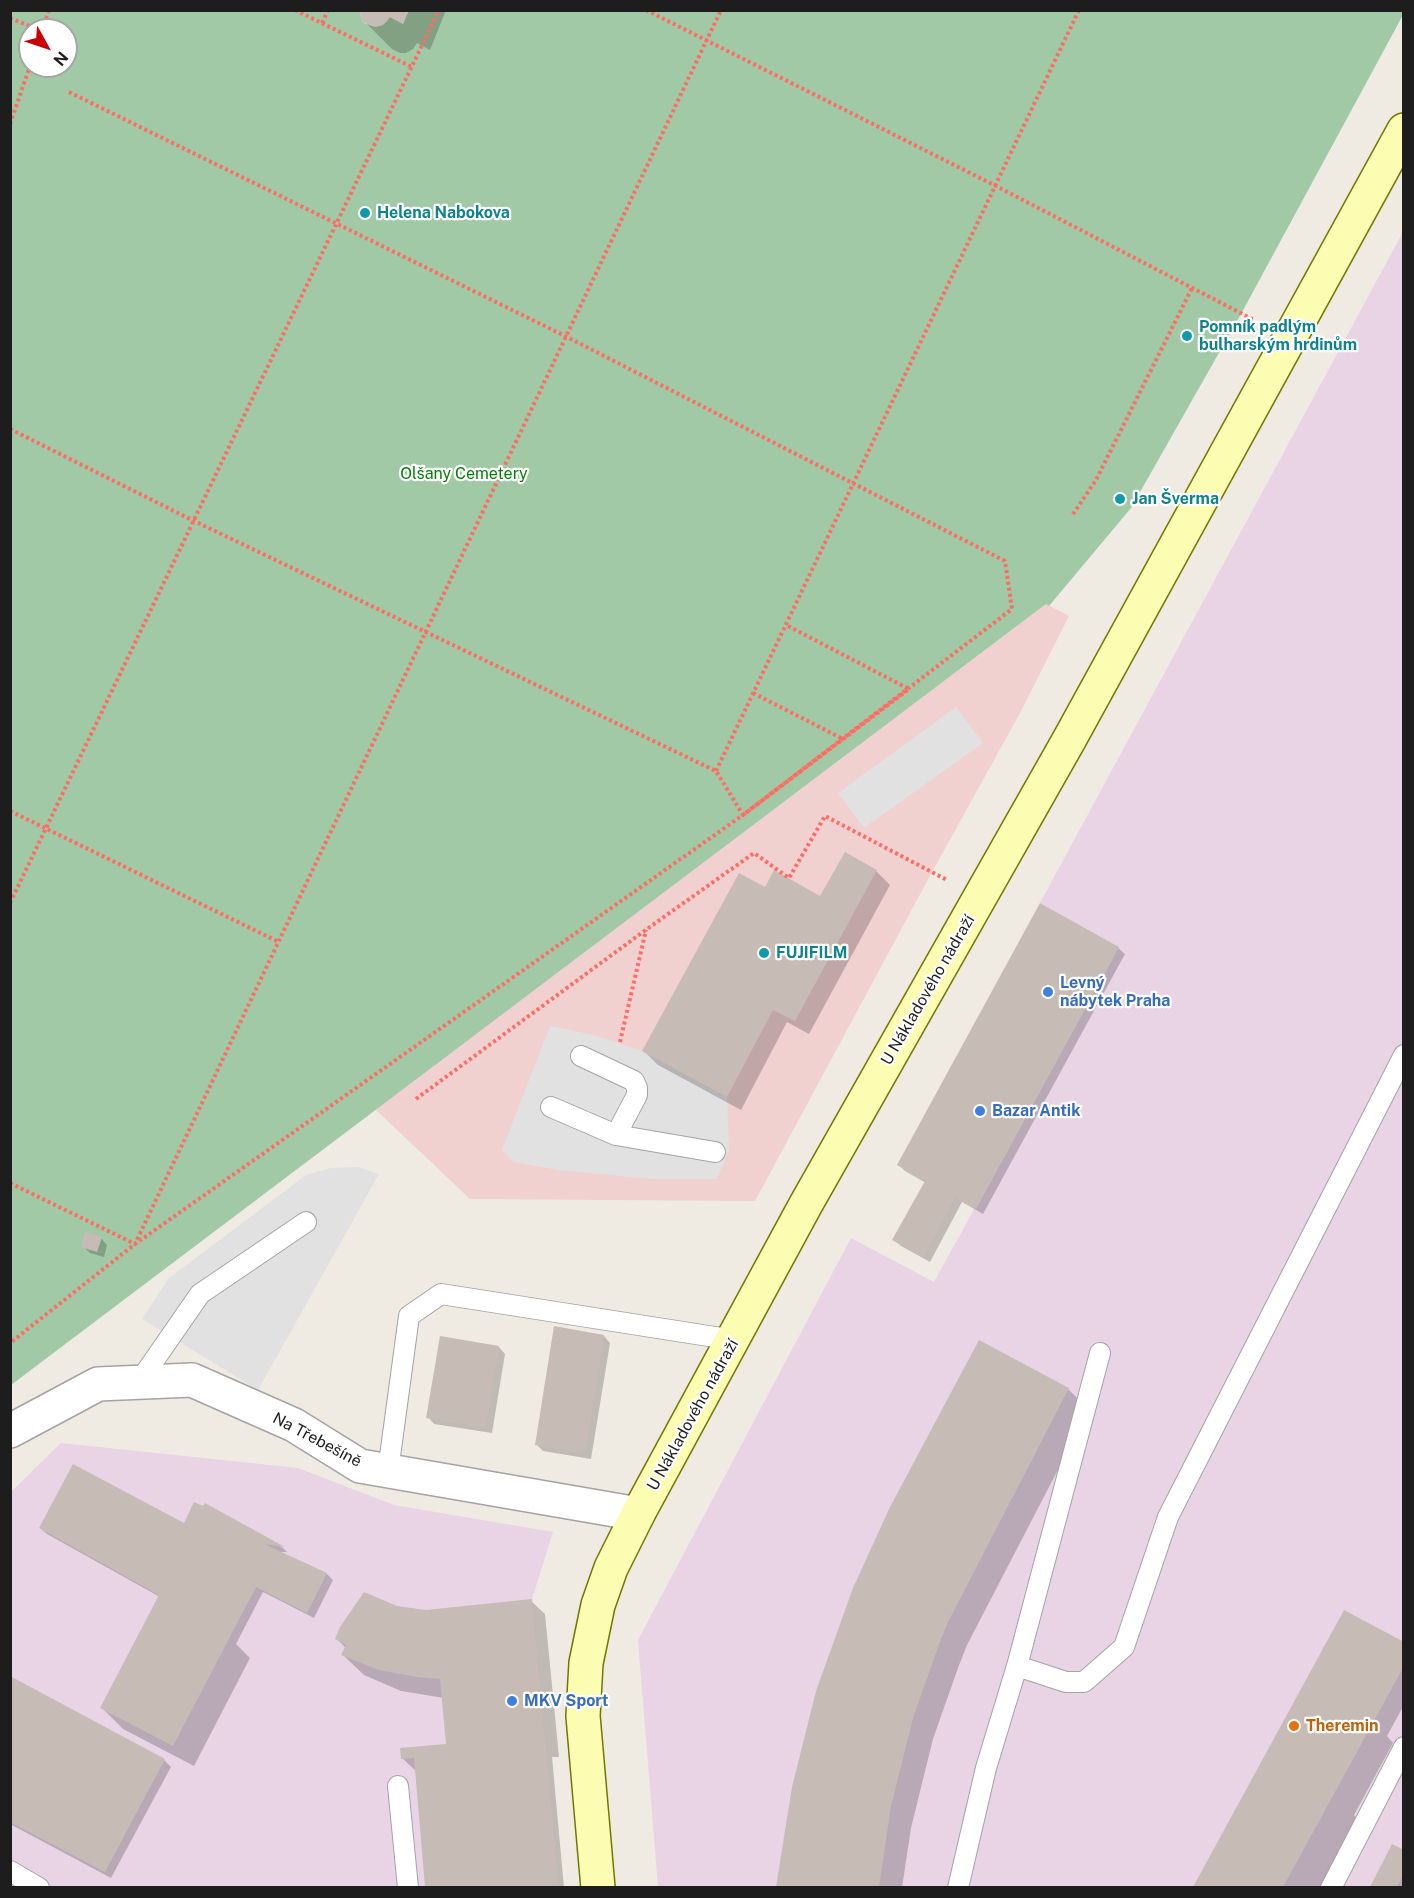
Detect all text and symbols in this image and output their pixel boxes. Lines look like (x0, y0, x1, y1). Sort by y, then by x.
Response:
north arrow (18, 18, 78, 78)
text: N (49, 48, 72, 70)
place label: Helena Nabokova (377, 203, 510, 223)
marker: Helena Nabokova (358, 206, 372, 220)
place label: Pomník padlým bulharským hrdinům (1199, 317, 1357, 355)
marker: Pomník padlým bulharským hrdinům (1180, 329, 1194, 343)
park label: Olšany Cemetery (400, 464, 528, 484)
place label: Jan Šverma (1132, 489, 1219, 509)
marker: Jan Šverma (1113, 492, 1127, 506)
street label: U Nákladového nádraží (877, 912, 979, 1068)
place label: FUJIFILM (776, 943, 847, 963)
marker: FUJIFILM (757, 946, 771, 960)
place label: Levný nábytek Praha (1060, 973, 1170, 1011)
marker: Levný nábytek Praha (1041, 985, 1055, 999)
place label: Bazar Antik (992, 1101, 1080, 1121)
marker: Bazar Antik (973, 1104, 987, 1118)
street label: U Nákladového nádraží (643, 1336, 743, 1494)
street label: Na Třebešíně (269, 1409, 365, 1471)
place label: MKV Sport (524, 1691, 609, 1711)
marker: MKV Sport (505, 1694, 519, 1708)
place label: Theremin (1306, 1716, 1378, 1736)
marker: Theremin (1287, 1719, 1301, 1733)

